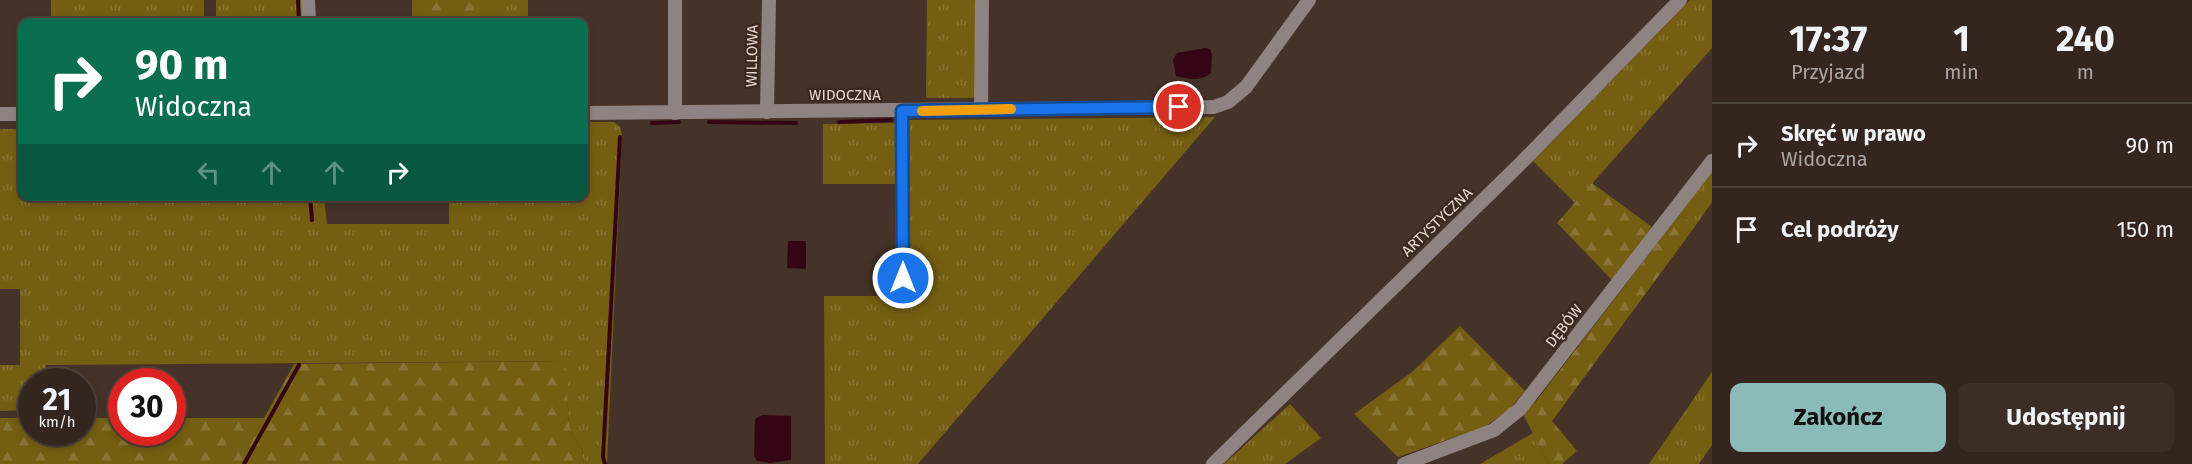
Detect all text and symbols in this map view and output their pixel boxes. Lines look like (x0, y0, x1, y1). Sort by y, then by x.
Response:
text: 17:37 (1789, 17, 1867, 61)
text: 1 (1953, 17, 1970, 61)
text: 240 (2056, 17, 2115, 61)
street label: WILLOWA (742, 24, 762, 87)
text: 90 m (135, 40, 229, 90)
icon: right (36, 42, 114, 120)
text: Przyjazd (1791, 60, 1865, 84)
text: min (1944, 60, 1979, 84)
text: m (2077, 60, 2094, 84)
pin (1153, 81, 1204, 132)
street label: WIDOCZNA (809, 86, 881, 104)
icon: arrive (1162, 90, 1195, 123)
text: Widoczna (135, 91, 252, 123)
text: Skręć w prawo (1781, 120, 1926, 147)
icon: right (1730, 129, 1763, 162)
text: 90 m (2125, 132, 2174, 159)
text: Widoczna (1781, 147, 1868, 171)
icon: left (192, 156, 225, 189)
icon: ahead (255, 156, 288, 189)
icon: ahead (318, 156, 351, 189)
icon: right (381, 156, 414, 189)
street label: ARTYSTYCZNA (1398, 184, 1476, 260)
icon: arrive (1730, 213, 1763, 246)
text: Cel podróży (1781, 216, 1899, 243)
text: 150 m (2116, 216, 2174, 243)
position arrow (871, 246, 935, 310)
street label: DĘBÓW (1542, 300, 1587, 351)
speed limit sign: 30 (108, 368, 186, 446)
text: 21 (43, 382, 71, 418)
button: Zakończ (1730, 383, 1946, 452)
button: Udostępnij (1958, 383, 2174, 452)
text: km/h (38, 413, 76, 431)

